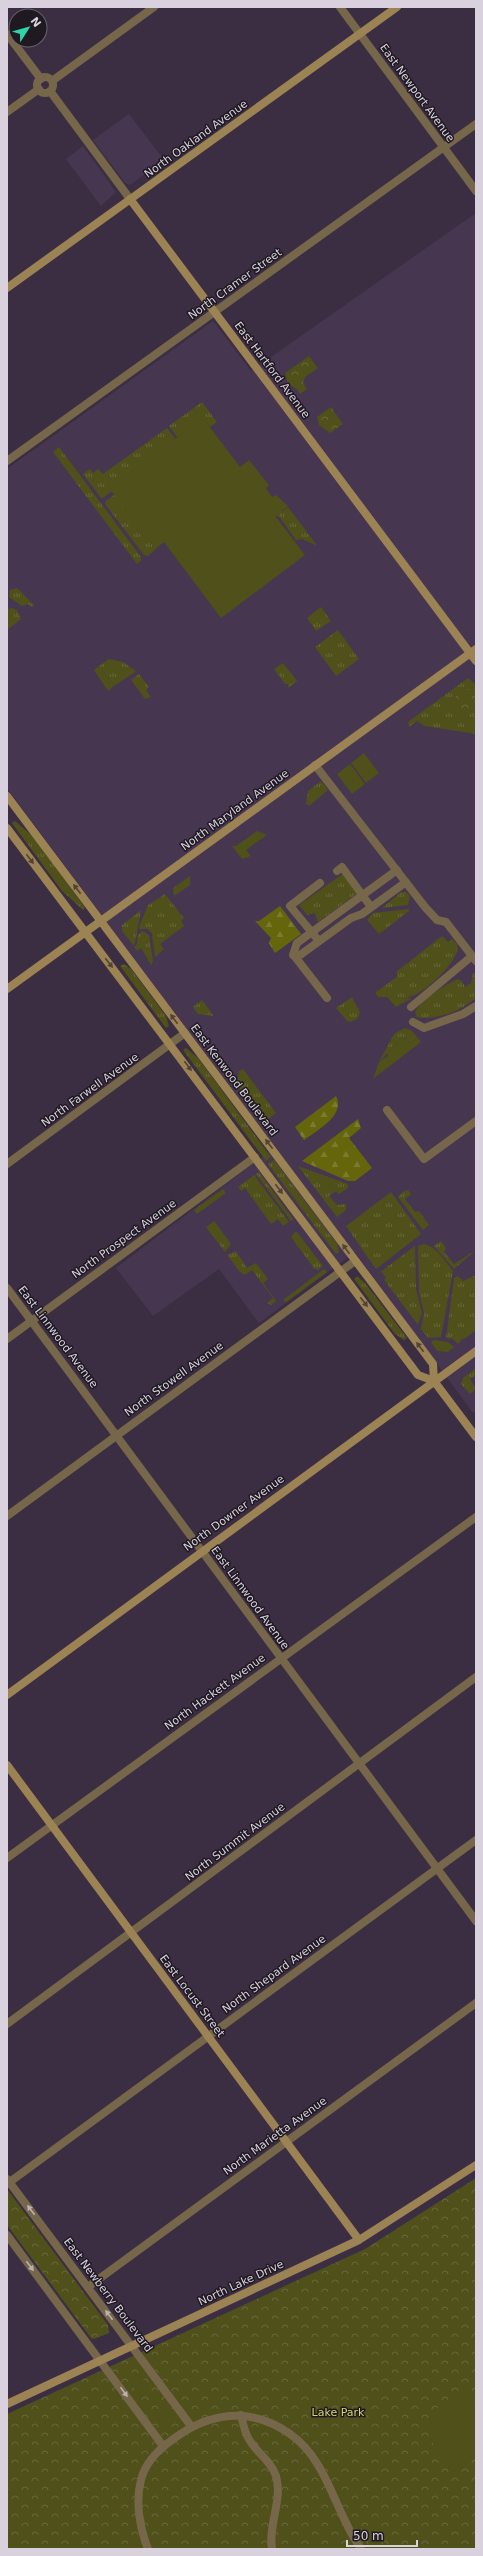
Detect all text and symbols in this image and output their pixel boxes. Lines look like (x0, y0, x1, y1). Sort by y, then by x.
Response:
north arrow (8, 8, 48, 48)
text: N (28, 15, 44, 30)
street label: East Newport Avenue (377, 41, 457, 145)
street label: North Oakland Avenue (142, 97, 250, 181)
street label: North Cramer Street (186, 245, 285, 322)
street label: East Hartford Avenue (231, 319, 313, 421)
street label: North Maryland Avenue (179, 767, 291, 853)
one-way arrow (26, 854, 35, 865)
one-way arrow (72, 884, 81, 895)
one-way arrow (104, 958, 112, 968)
one-way arrow (170, 1014, 178, 1025)
street label: East Kenwood Boulevard (188, 1022, 280, 1138)
street label: North Farwell Avenue (39, 1050, 141, 1130)
one-way arrow (183, 1061, 192, 1072)
one-way arrow (265, 1139, 273, 1149)
one-way arrow (275, 1183, 283, 1194)
street label: North Prospect Avenue (69, 1197, 179, 1281)
one-way arrow (342, 1243, 350, 1254)
street label: East Linnwood Avenue (15, 1284, 101, 1391)
one-way arrow (360, 1297, 368, 1308)
street label: North Stowell Avenue (122, 1339, 226, 1419)
one-way arrow (416, 1341, 424, 1352)
street label: North Downer Avenue (181, 1472, 287, 1554)
street label: East Linnwood Avenue (208, 1544, 292, 1652)
street label: North Hackett Avenue (162, 1651, 268, 1733)
street label: North Summit Avenue (183, 1800, 288, 1884)
street label: North Shepard Avenue (220, 1932, 328, 2016)
street label: East Locust Street (157, 1952, 228, 2040)
street label: North Marietta Avenue (221, 2094, 329, 2178)
one-way arrow (27, 2205, 35, 2216)
street label: East Newberry Boulevard (61, 2235, 155, 2355)
street label: North Lake Drive (196, 2257, 286, 2308)
one-way arrow (26, 2261, 34, 2271)
one-way arrow (105, 2309, 113, 2320)
one-way arrow (119, 2387, 127, 2397)
park label: Lake Park (312, 2406, 365, 2419)
scale bar (347, 2522, 417, 2548)
text: 50 m (353, 2529, 384, 2543)

